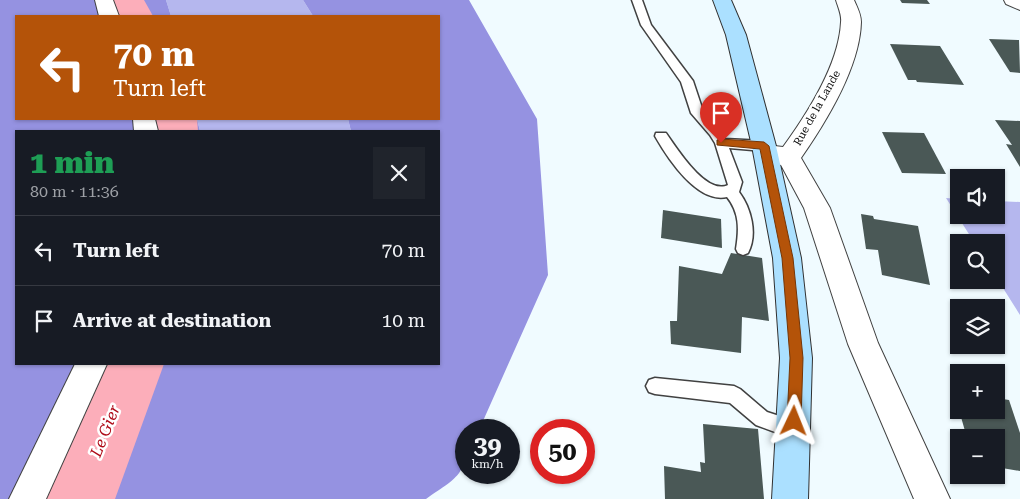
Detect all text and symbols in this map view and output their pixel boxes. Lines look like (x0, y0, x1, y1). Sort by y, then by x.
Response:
text: 70 m (113, 34, 195, 75)
icon: left (30, 35, 95, 100)
street label: Rue de la Lande (791, 68, 843, 148)
text: Turn left (113, 76, 206, 101)
pin (700, 92, 742, 143)
icon: arrive (707, 99, 735, 127)
text: 1 min (30, 145, 114, 180)
button: close (373, 147, 425, 199)
map controls (950, 169, 1005, 484)
button: sound (950, 169, 1005, 224)
text: 80 m · 11:36 (30, 182, 119, 201)
button: search (950, 234, 1005, 289)
icon: left (30, 237, 58, 265)
text: Turn left (73, 239, 159, 262)
text: 70 m (382, 239, 425, 262)
button: layers (950, 299, 1005, 354)
icon: arrive (30, 307, 58, 335)
text: Arrive at destination (73, 309, 271, 332)
text: 10 m (382, 309, 425, 332)
button: + (950, 364, 1005, 419)
position arrow (767, 394, 819, 446)
water label: Le Gier (86, 402, 124, 461)
speed limit sign: 50 (530, 419, 595, 484)
button: − (950, 429, 1005, 484)
text: 39 (473, 431, 502, 460)
text: km/h (471, 457, 504, 471)

